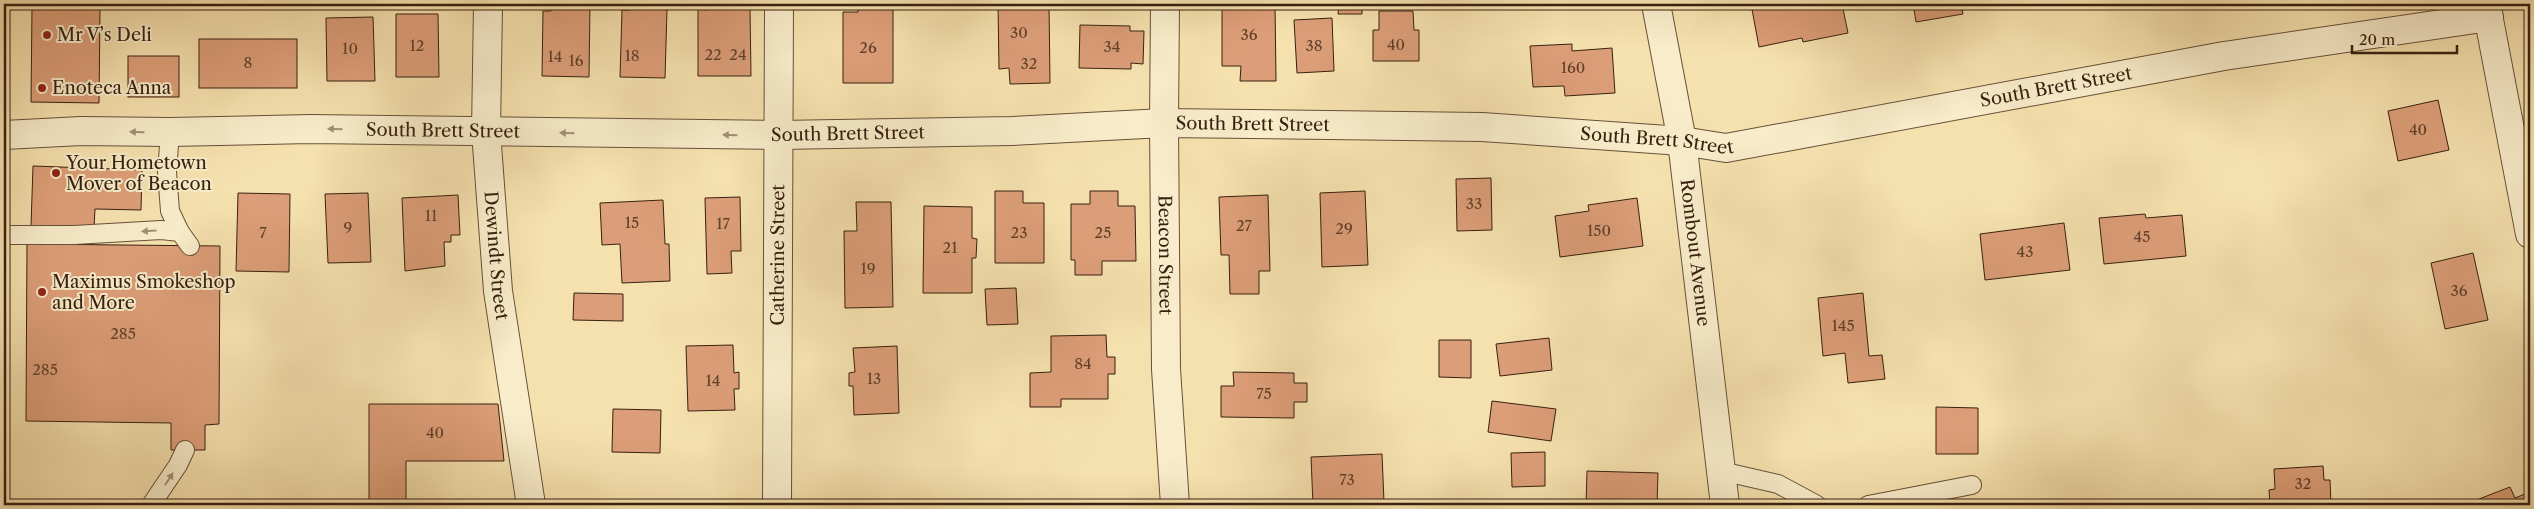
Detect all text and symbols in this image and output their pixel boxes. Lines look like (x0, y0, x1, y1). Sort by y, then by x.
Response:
scale bar (2352, 22, 2456, 54)
house number: 30 (1010, 23, 1028, 42)
place label: Mr V’s Deli (57, 24, 152, 46)
house number: 36 (1240, 25, 1258, 44)
marker: Mr V’s Deli (41, 29, 53, 41)
text: 20 m (2359, 30, 2395, 49)
house number: 40 (1387, 35, 1405, 54)
house number: 12 (410, 36, 424, 55)
house number: 38 (1305, 36, 1323, 55)
house number: 34 (1104, 37, 1120, 56)
house number: 26 (859, 38, 877, 57)
house number: 10 (342, 39, 358, 58)
house number: 22 (704, 45, 722, 64)
house number: 24 (729, 45, 747, 64)
house number: 18 (624, 46, 640, 65)
house number: 14 (548, 47, 562, 66)
house number: 16 (568, 51, 584, 70)
house number: 8 (244, 53, 253, 72)
house number: 32 (1021, 54, 1037, 73)
house number: 160 (1561, 58, 1585, 77)
street label: South Brett Street (1978, 62, 2134, 112)
place label: Enoteca Anna (52, 77, 172, 99)
marker: Enoteca Anna (36, 82, 48, 94)
street label: South Brett Street (1175, 112, 1330, 136)
street label: South Brett Street (366, 119, 521, 143)
house number: 40 (2409, 120, 2427, 139)
street label: South Brett Street (771, 121, 926, 146)
street label: South Brett Street (1580, 123, 1736, 159)
one-way arrow (327, 125, 343, 133)
one-way arrow (129, 127, 145, 135)
one-way arrow (559, 128, 575, 136)
one-way arrow (722, 131, 738, 139)
place label: Your Hometown Mover of Beacon (65, 152, 212, 195)
marker: Your Hometown Mover of Beacon (50, 167, 62, 179)
street label: Rombout Avenue (1676, 178, 1715, 328)
street label: Catherine Street (767, 184, 789, 326)
street label: Dewindt Street (479, 190, 513, 322)
house number: 33 (1466, 194, 1482, 213)
street label: Beacon Street (1154, 195, 1177, 316)
house number: 11 (425, 206, 438, 225)
house number: 15 (625, 213, 639, 232)
house number: 17 (716, 214, 730, 233)
house number: 27 (1236, 216, 1253, 235)
house number: 9 (344, 218, 352, 237)
house number: 29 (1335, 219, 1353, 238)
house number: 150 (1587, 221, 1611, 240)
house number: 7 (259, 223, 267, 242)
house number: 23 (1011, 223, 1027, 242)
house number: 25 (1095, 223, 1111, 242)
one-way arrow (141, 227, 157, 235)
house number: 45 (2134, 227, 2150, 246)
house number: 21 (943, 238, 958, 257)
house number: 43 (2017, 242, 2033, 261)
house number: 19 (860, 259, 876, 278)
place label: Maximus Smokeshop and More (52, 271, 236, 314)
house number: 36 (2450, 281, 2468, 300)
marker: Maximus Smokeshop and More (36, 286, 48, 298)
house number: 145 (1831, 316, 1855, 335)
house number: 285 (110, 324, 136, 343)
house number: 84 (1074, 354, 1092, 373)
house number: 285 (32, 360, 58, 379)
house number: 13 (867, 369, 881, 388)
house number: 14 (706, 371, 720, 390)
house number: 75 (1256, 384, 1272, 403)
house number: 40 (426, 423, 444, 442)
house number: 73 (1339, 470, 1355, 489)
one-way arrow (165, 472, 174, 485)
house number: 32 (2295, 474, 2311, 493)

